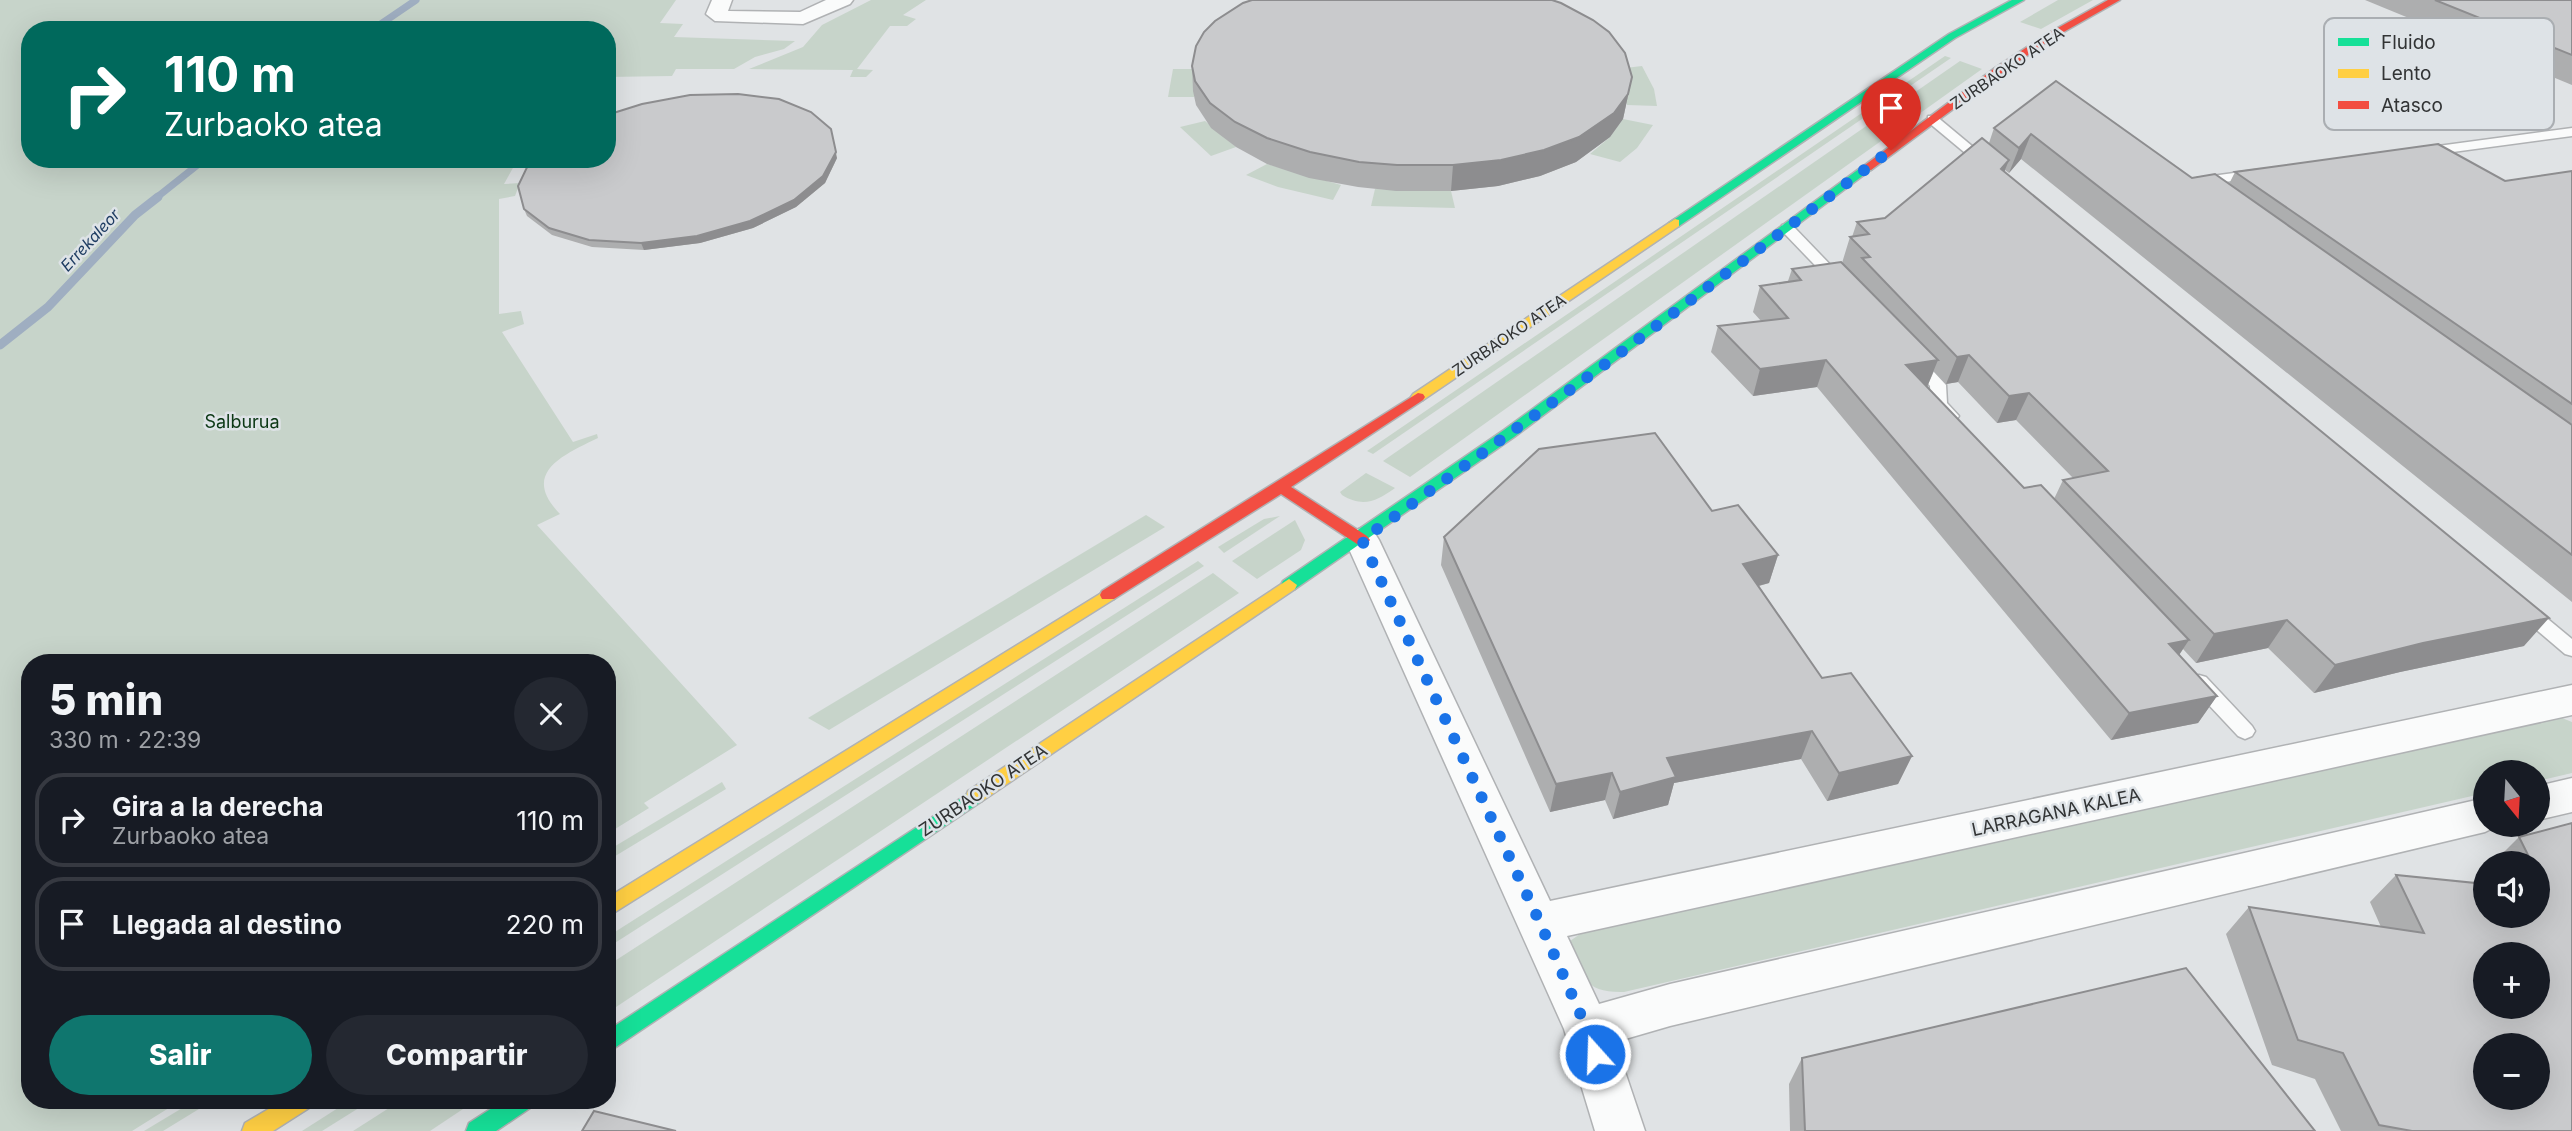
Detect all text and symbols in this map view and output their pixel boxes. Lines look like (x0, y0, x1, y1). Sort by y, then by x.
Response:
legend (2324, 18, 2554, 130)
street label: ZURBAOKO ATEA (1946, 23, 2068, 113)
text: Fluido (2381, 31, 2436, 54)
text: 110 m (164, 45, 296, 104)
icon: right (49, 49, 140, 140)
text: Lento (2381, 62, 2431, 85)
pin (1861, 78, 1921, 150)
icon: arrive (1872, 89, 1910, 127)
text: Atasco (2381, 94, 2443, 117)
text: Zurbaoko atea (164, 105, 383, 144)
water label: Errekaleor (56, 204, 125, 275)
street label: ZURBAOKO ATEA (1448, 290, 1570, 380)
park label: Salburua (204, 411, 280, 432)
text: 5 min (49, 674, 163, 725)
button: close (514, 677, 588, 751)
text: 330 m · 22:39 (49, 726, 201, 754)
street label: ZURBAOKO ATEA (915, 739, 1051, 841)
north arrow (2473, 760, 2550, 836)
map controls (2473, 760, 2550, 1110)
street label: LARRAGANA KALEA (1970, 784, 2142, 840)
text: Gira a la derecha (112, 791, 324, 822)
icon: right (53, 801, 91, 839)
text: 110 m (516, 805, 584, 836)
text: Zurbaoko atea (112, 822, 269, 850)
button: sound (2473, 851, 2550, 928)
icon: arrive (53, 905, 91, 943)
text: Llegada al destino (112, 909, 342, 940)
text: 220 m (506, 909, 584, 940)
button: + (2473, 942, 2550, 1019)
button: Salir (49, 1015, 312, 1095)
button: Compartir (326, 1015, 588, 1095)
position arrow (1558, 1017, 1632, 1091)
button: − (2473, 1033, 2550, 1110)

